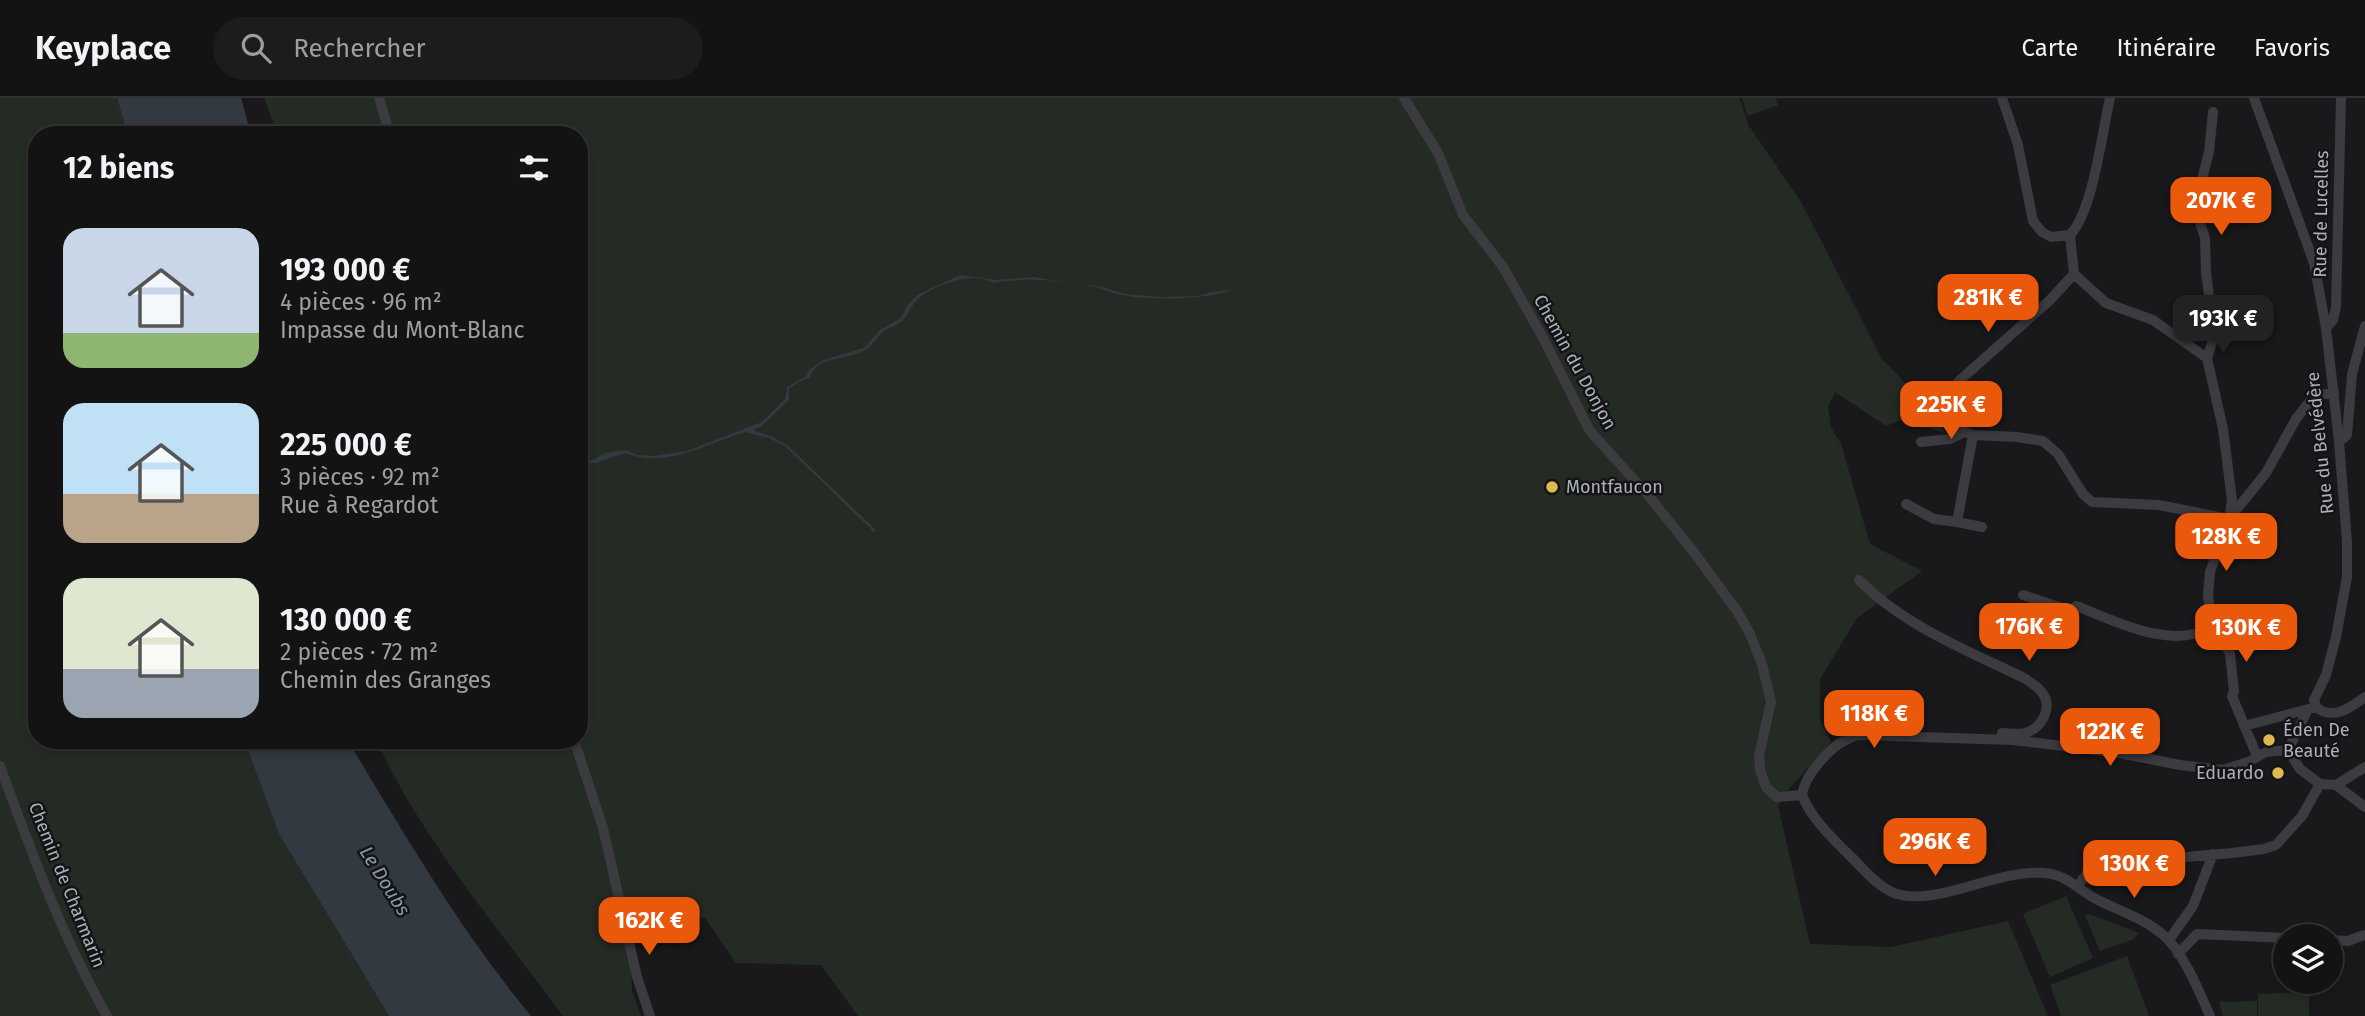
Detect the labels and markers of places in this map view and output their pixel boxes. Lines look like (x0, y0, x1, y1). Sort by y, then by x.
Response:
pin: 207K € (2164, 178, 2278, 237)
pin: 281K € (1931, 274, 2045, 334)
pin: 193K € (2166, 296, 2280, 355)
pin: 225K € (1894, 382, 2008, 441)
place label: Montfaucon (1566, 476, 1663, 498)
marker: Montfaucon (1544, 479, 1560, 495)
pin: 128K € (2169, 514, 2283, 573)
pin: 176K € (1972, 603, 2086, 663)
pin: 130K € (2189, 604, 2303, 664)
pin: 118K € (1817, 690, 1931, 750)
pin: 122K € (2053, 708, 2167, 768)
place label: Éden De Beauté (2283, 718, 2350, 762)
marker: Éden De Beauté (2261, 732, 2277, 748)
place label: Eduardo (2196, 762, 2264, 784)
marker: Eduardo (2270, 765, 2286, 781)
pin: 296K € (1878, 818, 1992, 878)
pin: 130K € (2077, 840, 2191, 900)
pin: 162K € (592, 898, 706, 957)

